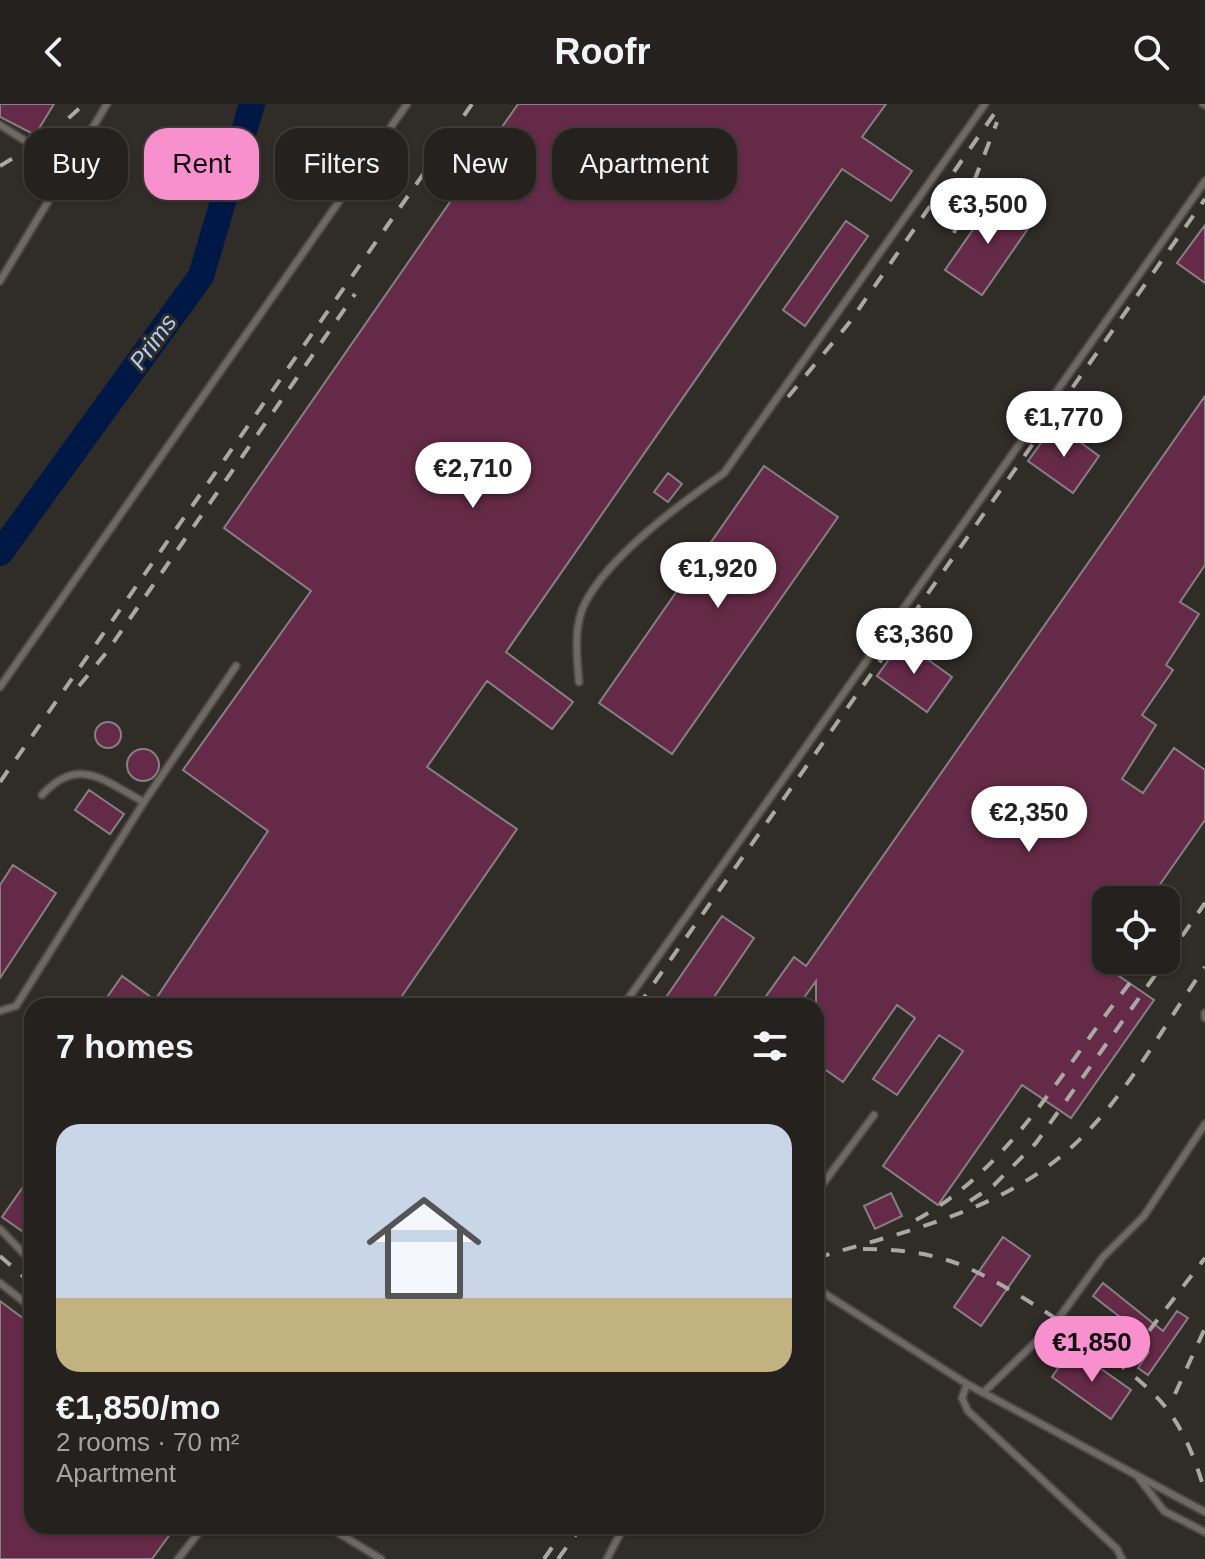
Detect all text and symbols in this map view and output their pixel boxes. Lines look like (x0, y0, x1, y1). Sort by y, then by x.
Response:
icon: back (32, 30, 76, 74)
icon: search (1129, 30, 1173, 74)
text: Roofr (555, 31, 650, 72)
chip: Buy (24, 128, 128, 200)
chip: Rent (144, 128, 259, 200)
chip: Filters (275, 128, 408, 200)
chip: New (424, 128, 536, 200)
chip: Apartment (552, 128, 737, 200)
pin: €3,500 (923, 178, 1053, 246)
text: €3,500 (948, 189, 1028, 219)
water label: Prims (124, 309, 182, 374)
pin: €1,770 (999, 391, 1129, 459)
text: €1,770 (1024, 402, 1104, 432)
pin: €2,710 (408, 442, 538, 510)
text: €2,710 (433, 453, 513, 483)
pin: €1,920 (653, 542, 783, 610)
text: €1,920 (678, 553, 758, 583)
pin: €3,360 (849, 608, 979, 676)
text: €3,360 (874, 619, 954, 649)
pin: €2,350 (964, 786, 1094, 854)
text: €2,350 (989, 797, 1069, 827)
map controls (1092, 886, 1180, 974)
button: locate (1092, 886, 1180, 974)
icon: filters (748, 1024, 792, 1068)
text: 7 homes (56, 1027, 194, 1065)
icon: home (352, 1176, 496, 1320)
pin: €1,850 (1027, 1316, 1157, 1384)
text: €1,850 (1052, 1327, 1132, 1357)
text: €1,850/mo (56, 1388, 220, 1426)
text: 2 rooms · 70 m² (56, 1427, 240, 1457)
text: Apartment (56, 1458, 176, 1488)

